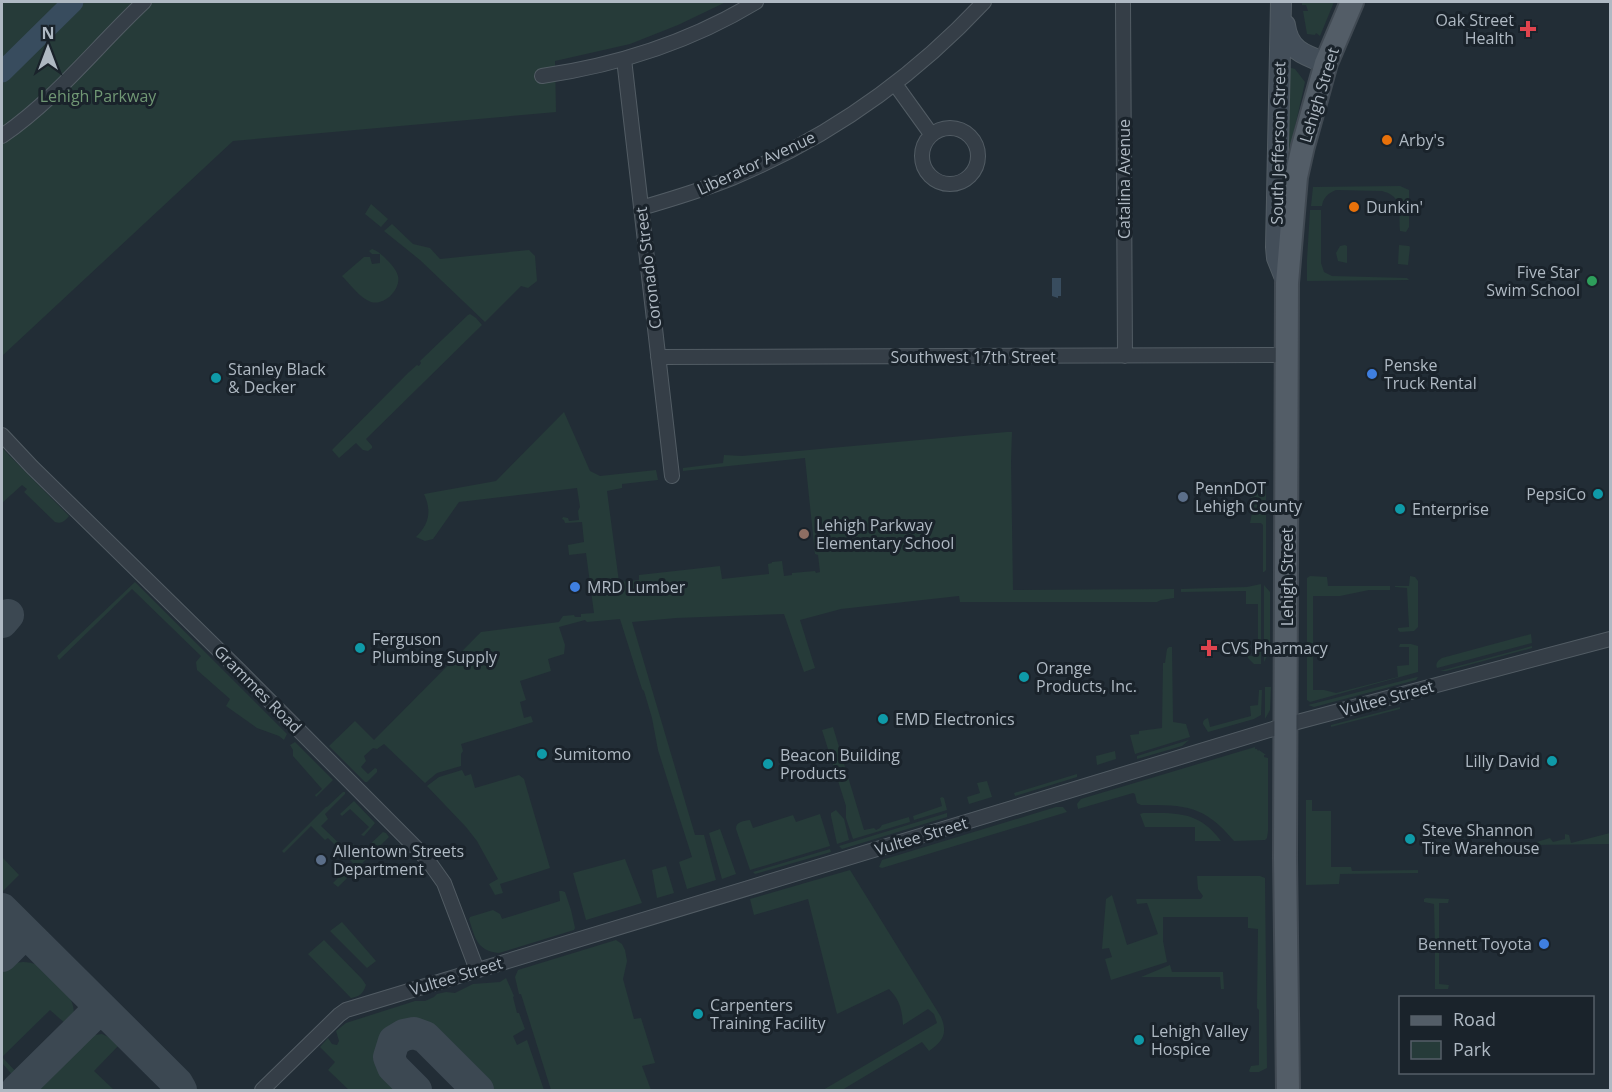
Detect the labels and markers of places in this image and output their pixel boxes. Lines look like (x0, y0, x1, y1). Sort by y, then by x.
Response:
place label: Oak Street Health (1435, 9, 1514, 49)
marker: Oak Street Health (1519, 20, 1537, 38)
place label: Arby's (1399, 129, 1445, 151)
marker: Arby's (1380, 133, 1394, 147)
place label: Dunkin' (1366, 196, 1423, 218)
marker: Dunkin' (1347, 200, 1361, 214)
place label: Five Star Swim School (1486, 261, 1580, 301)
marker: Five Star Swim School (1585, 274, 1599, 288)
place label: Penske Truck Rental (1384, 354, 1477, 394)
place label: Stanley Black & Decker (228, 358, 326, 398)
marker: Penske Truck Rental (1365, 367, 1379, 381)
marker: Stanley Black & Decker (209, 371, 223, 385)
place label: PennDOT Lehigh County (1195, 477, 1303, 517)
place label: PepsiCo (1526, 483, 1586, 505)
marker: PepsiCo (1591, 487, 1605, 501)
marker: PennDOT Lehigh County (1176, 490, 1190, 504)
place label: Enterprise (1412, 498, 1489, 520)
marker: Enterprise (1393, 502, 1407, 516)
place label: Lehigh Parkway Elementary School (816, 514, 954, 554)
marker: Lehigh Parkway Elementary School (797, 527, 811, 541)
place label: MRD Lumber (587, 576, 686, 598)
marker: MRD Lumber (568, 580, 582, 594)
place label: Ferguson Plumbing Supply (372, 628, 498, 668)
place label: CVS Pharmacy (1221, 637, 1329, 659)
marker: Ferguson Plumbing Supply (353, 641, 367, 655)
marker: CVS Pharmacy (1202, 641, 1216, 655)
place label: Orange Products, Inc. (1036, 657, 1137, 697)
marker: Orange Products, Inc. (1017, 670, 1031, 684)
place label: EMD Electronics (895, 708, 1015, 730)
marker: EMD Electronics (876, 712, 890, 726)
place label: Sumitomo (554, 743, 631, 765)
place label: Beacon Building Products (780, 744, 900, 784)
marker: Sumitomo (535, 747, 549, 761)
place label: Lilly David (1465, 750, 1540, 772)
marker: Lilly David (1545, 754, 1559, 768)
marker: Beacon Building Products (761, 757, 775, 771)
place label: Steve Shannon Tire Warehouse (1422, 819, 1540, 859)
marker: Steve Shannon Tire Warehouse (1403, 832, 1417, 846)
place label: Allentown Streets Department (333, 840, 464, 880)
marker: Allentown Streets Department (314, 853, 328, 867)
place label: Bennett Toyota (1418, 933, 1532, 955)
marker: Bennett Toyota (1537, 937, 1551, 951)
place label: Carpenters Training Facility (710, 994, 826, 1034)
marker: Carpenters Training Facility (691, 1007, 705, 1021)
place label: Lehigh Valley Hospice (1151, 1020, 1249, 1060)
marker: Lehigh Valley Hospice (1132, 1033, 1146, 1047)

